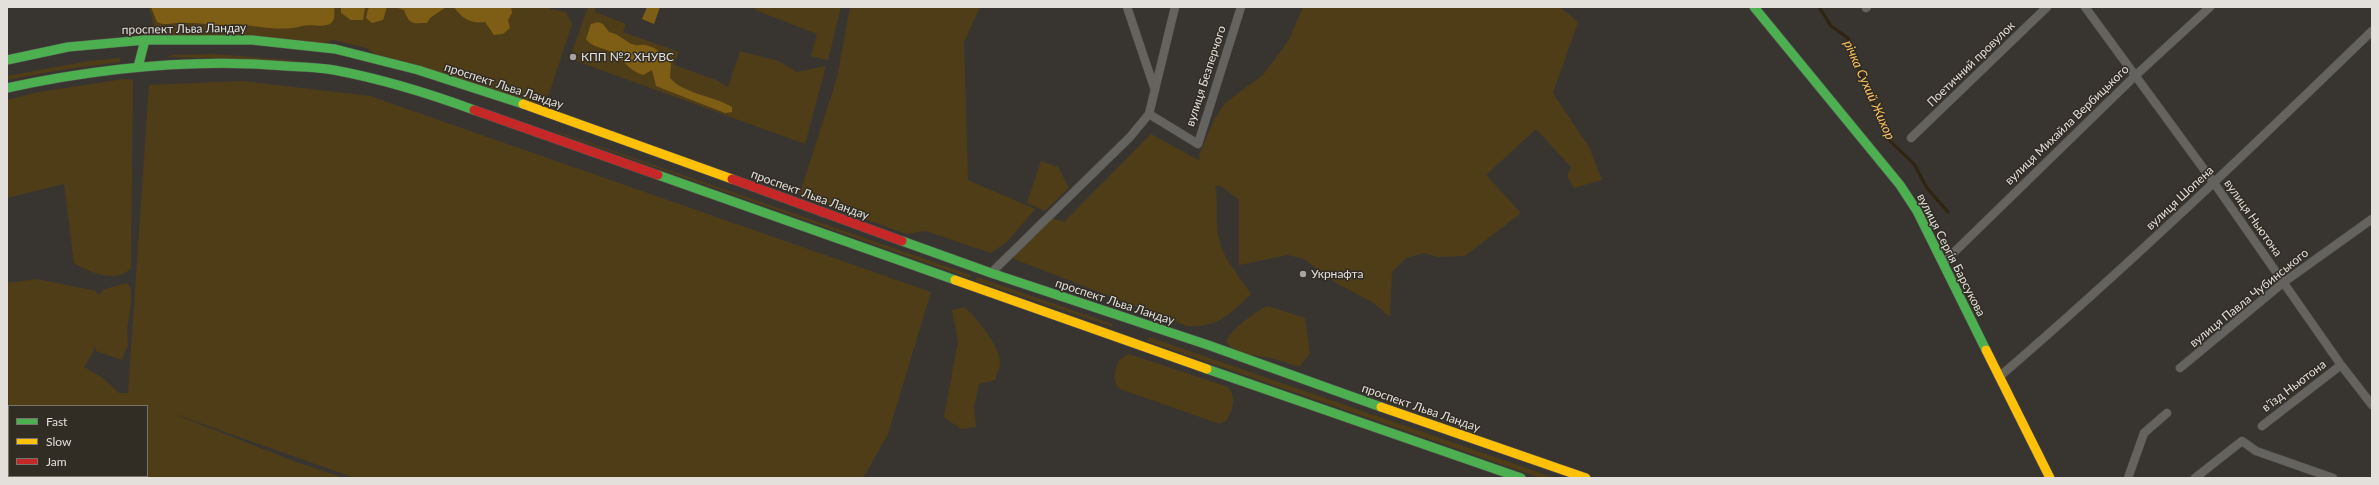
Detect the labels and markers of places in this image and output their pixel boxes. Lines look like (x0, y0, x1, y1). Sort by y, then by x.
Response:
place label: КПП №2 ХНУВС (581, 50, 674, 64)
marker: КПП №2 ХНУВС (568, 52, 578, 62)
place label: Укрнафта (1311, 267, 1364, 281)
marker: Укрнафта (1298, 269, 1308, 279)

